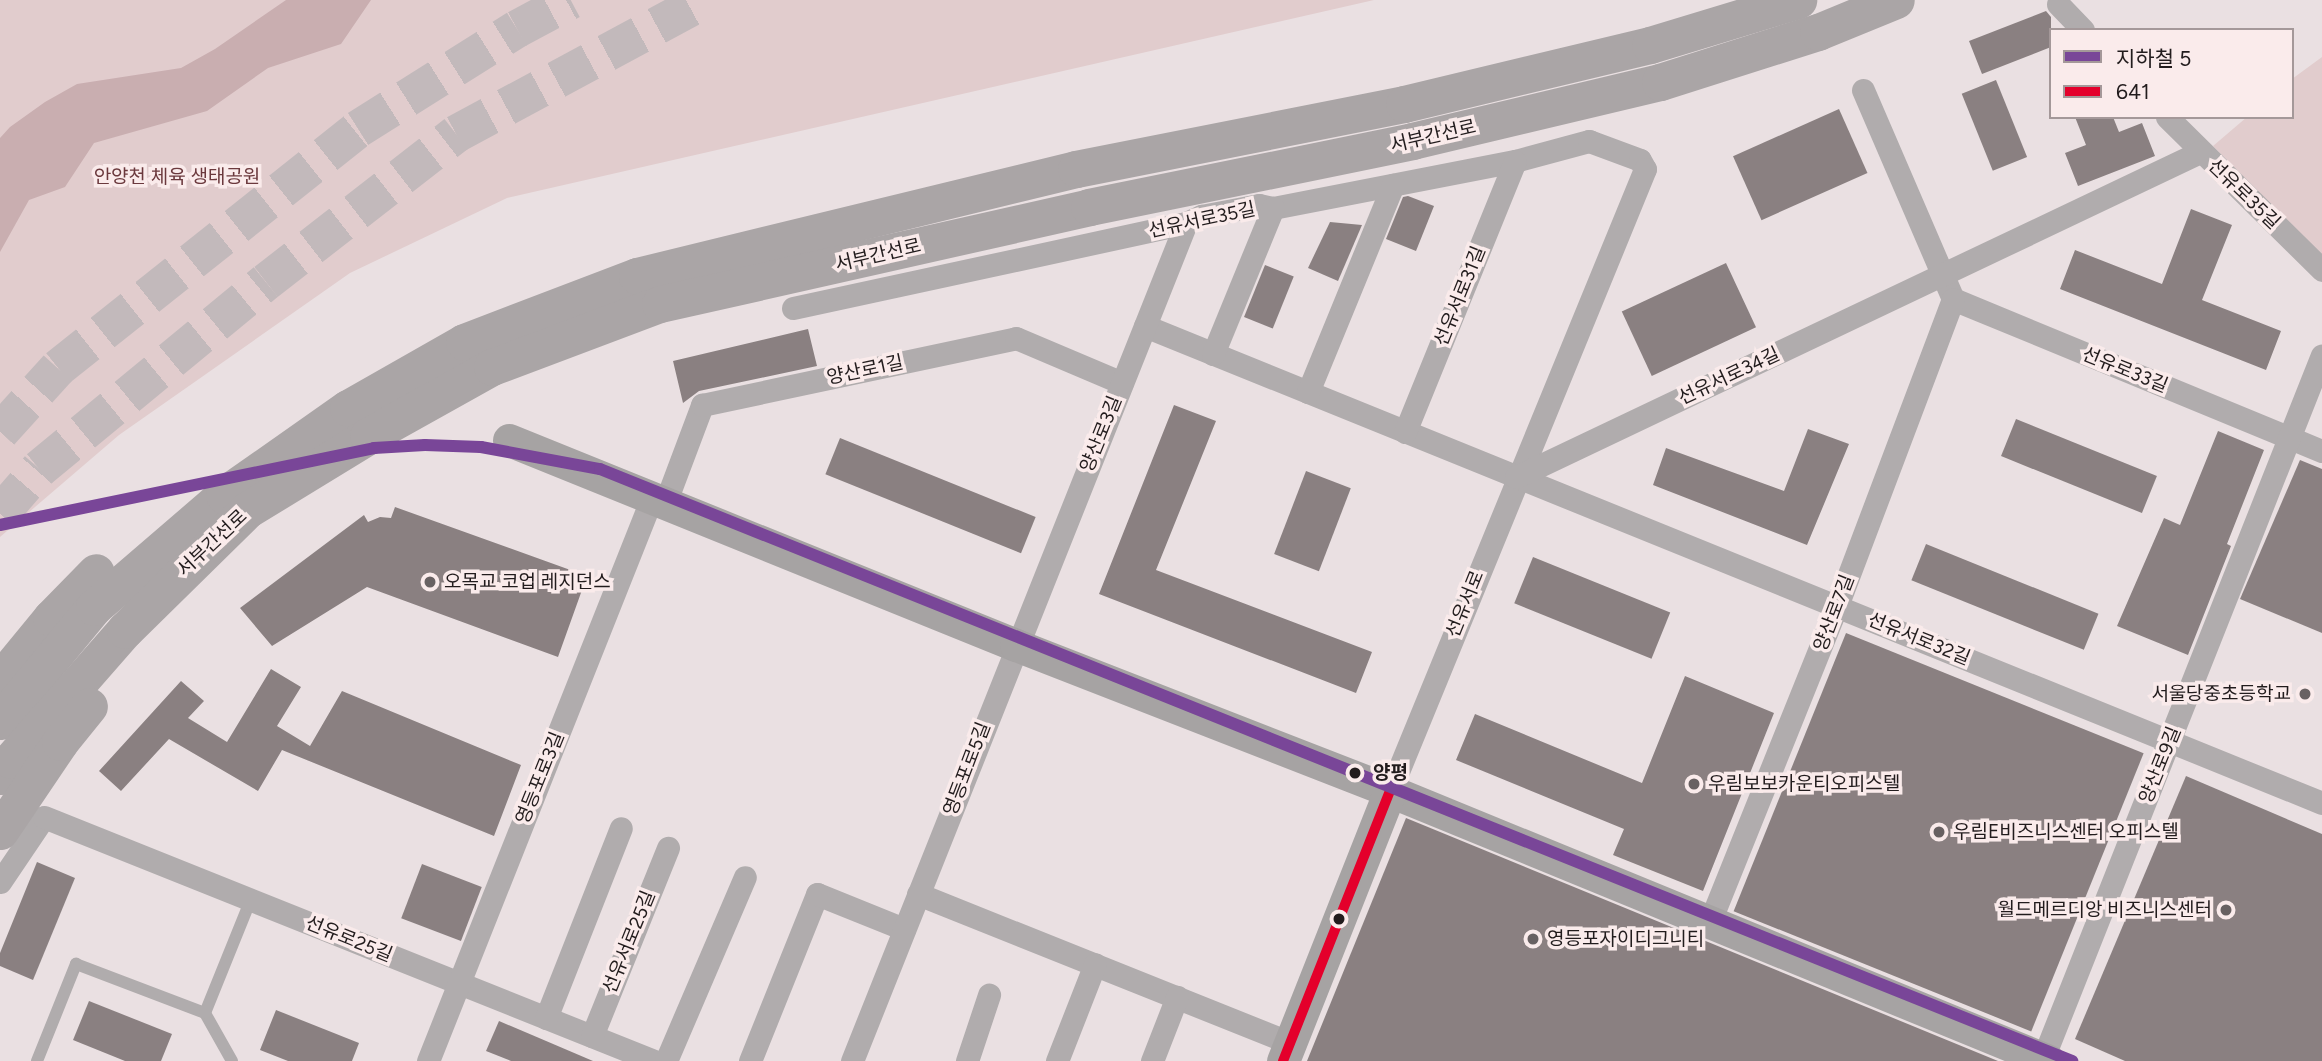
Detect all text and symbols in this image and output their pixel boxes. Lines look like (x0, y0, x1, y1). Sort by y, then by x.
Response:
legend (2049, 28, 2294, 119)
text: 지하철 5 (2116, 46, 2191, 71)
text: 641 (2116, 79, 2150, 104)
street label: 서부간선로 (1388, 115, 1478, 157)
street label: 선유로35길 (2203, 154, 2285, 234)
park label: 안양천 체육 생태공원 (94, 166, 260, 188)
street label: 선유서로35길 (1146, 198, 1258, 242)
street label: 서부간선로 (833, 234, 923, 276)
street label: 선유서로31길 (1430, 243, 1490, 349)
street label: 선유로33길 (2079, 342, 2171, 398)
street label: 선유서로34길 (1675, 343, 1783, 409)
street label: 양산로1길 (825, 351, 905, 389)
street label: 양산로3길 (1075, 393, 1127, 475)
street label: 서부간선로 (172, 505, 252, 581)
street label: 선유서로 (1441, 567, 1489, 641)
place label: 오목교 코업 레지던스 (444, 571, 611, 593)
street label: 양산로7길 (1809, 572, 1859, 654)
marker: 오목교 코업 레지던스 (422, 574, 438, 590)
street label: 선유서로32길 (1864, 608, 1974, 670)
place label: 서울당중초등학교 (2151, 683, 2291, 705)
marker: 서울당중초등학교 (2297, 686, 2313, 702)
street label: 영등포로5길 (939, 719, 995, 819)
street label: 양산로9길 (2134, 723, 2186, 807)
street label: 영등포로3길 (511, 728, 569, 828)
marker: 양평 (1343, 761, 1367, 785)
place label: 양평 (1373, 762, 1408, 784)
place label: 우림보보카운티오피스텔 (1708, 773, 1900, 795)
marker: 우림보보카운티오피스텔 (1686, 776, 1702, 792)
place label: 우림E비즈니스센터 오피스텔 (1953, 821, 2179, 843)
marker: 우림E비즈니스센터 오피스텔 (1931, 824, 1947, 840)
street label: 선유서로25길 (598, 887, 660, 997)
place label: 월드메르디앙 비즈니스센터 (1998, 899, 2212, 921)
marker: 월드메르디앙 비즈니스센터 (2218, 902, 2234, 918)
street label: 선유로25길 (302, 911, 396, 967)
unlabelled marker (1332, 912, 1346, 926)
place label: 영등포자이디그니티 (1547, 928, 1704, 950)
marker: 영등포자이디그니티 (1525, 931, 1541, 947)

